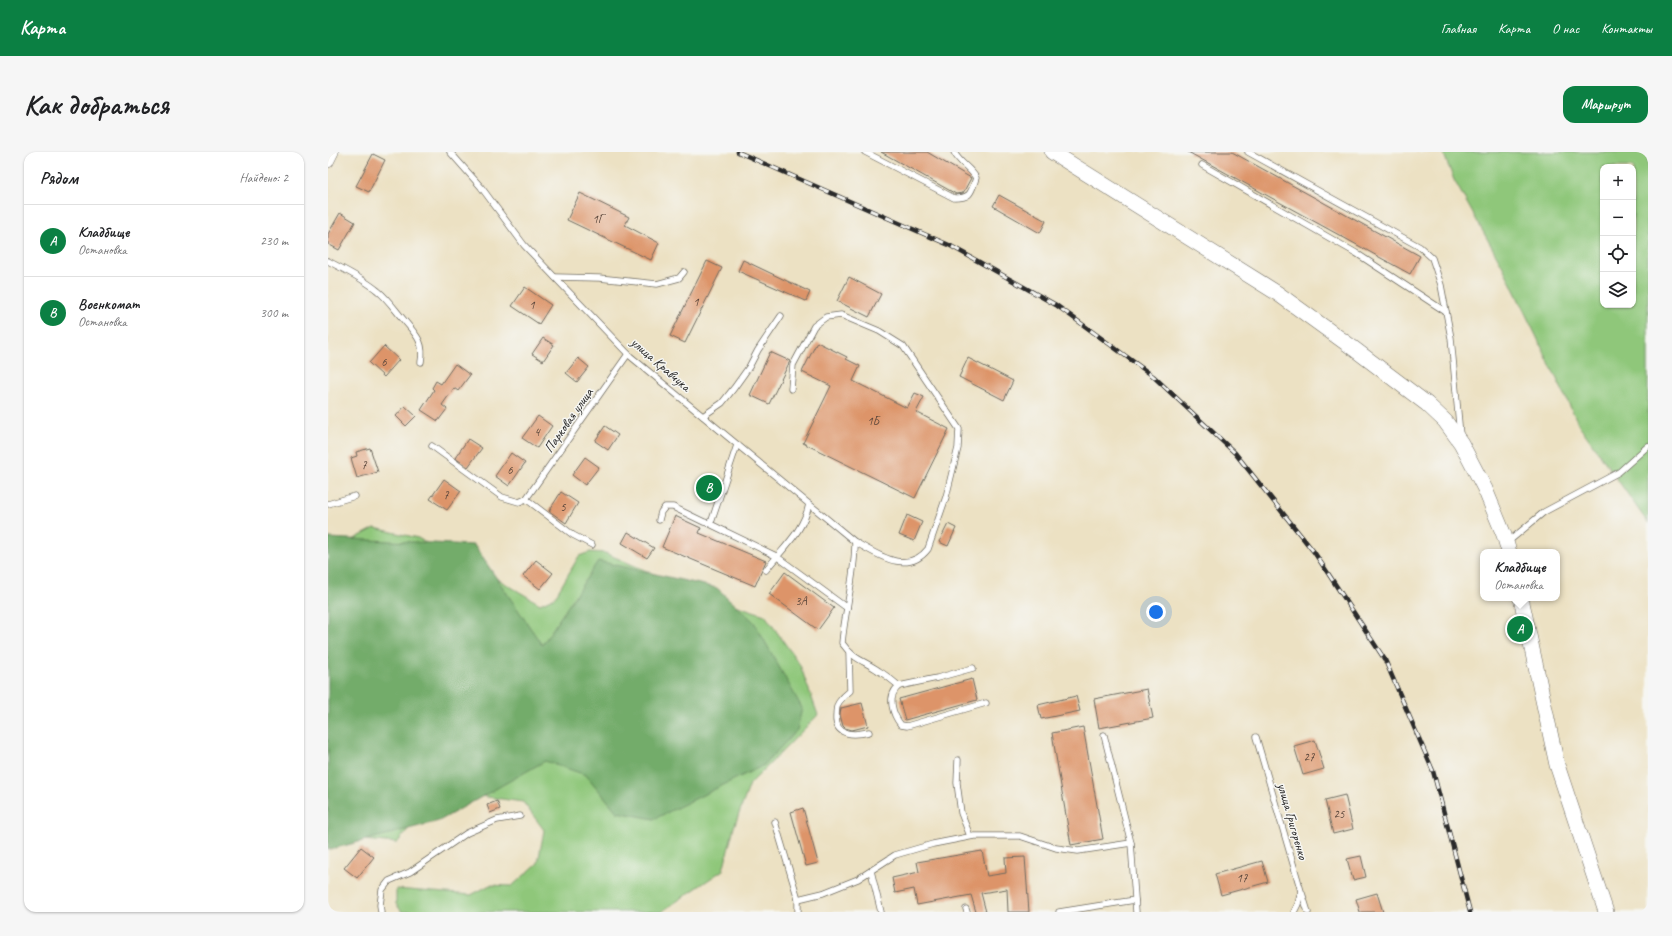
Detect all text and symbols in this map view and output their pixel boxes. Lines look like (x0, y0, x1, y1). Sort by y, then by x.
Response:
text: Карта (20, 16, 65, 40)
text: Главная (1441, 20, 1476, 37)
text: Карта (1498, 20, 1530, 37)
text: О нас (1552, 20, 1579, 37)
text: Контакты (1601, 20, 1652, 37)
button: Маршрут (1563, 86, 1648, 123)
text: Как добраться (24, 87, 169, 122)
map controls (1600, 164, 1636, 308)
button: + (1600, 164, 1636, 200)
text: Рядом (40, 168, 78, 189)
text: Найдено: 2 (240, 170, 288, 186)
button: − (1600, 200, 1636, 236)
house number: 1Г (593, 211, 606, 227)
text: Кладбище (78, 223, 129, 242)
text: A (50, 233, 56, 249)
text: 230 m (260, 233, 288, 249)
button: locate (1600, 236, 1636, 272)
text: Остановка (78, 242, 127, 258)
button: layers (1600, 272, 1636, 308)
house number: 1 (693, 294, 699, 310)
text: Военкомат (78, 295, 139, 314)
house number: 1 (529, 297, 535, 313)
text: B (50, 305, 56, 321)
text: 300 m (260, 305, 288, 321)
text: Остановка (78, 314, 127, 330)
street label: улица Кравчука (627, 333, 695, 396)
house number: 6 (381, 354, 387, 370)
street label: Парковая улица (540, 384, 597, 456)
house number: 1Б (867, 413, 881, 429)
house number: 4 (534, 424, 541, 440)
house number: 7 (361, 457, 367, 473)
house number: 6 (507, 462, 513, 478)
pin: B (696, 473, 722, 503)
house number: 7 (443, 487, 449, 503)
house number: 5 (560, 499, 566, 515)
popup (1480, 549, 1560, 601)
text: Кладбище (1494, 558, 1546, 577)
text: Остановка (1494, 577, 1543, 593)
house number: 3А (795, 593, 808, 609)
your location (1146, 602, 1166, 622)
pin: A (1507, 614, 1533, 644)
house number: 27 (1304, 749, 1315, 765)
street label: улица Григоренко (1273, 780, 1312, 862)
house number: 25 (1334, 806, 1345, 822)
house number: 17 (1237, 870, 1248, 886)

